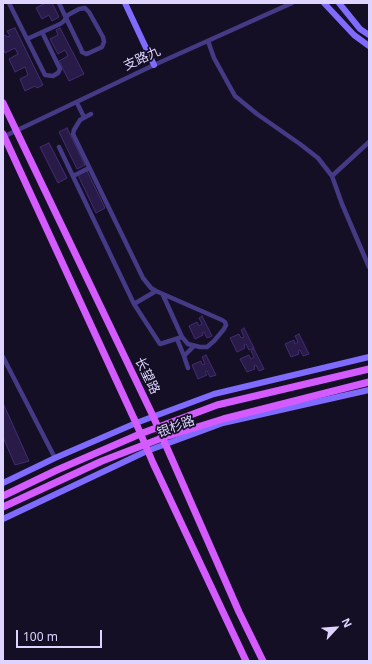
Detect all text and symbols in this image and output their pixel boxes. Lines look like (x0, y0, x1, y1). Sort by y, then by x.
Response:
street label: 支路九 (121, 44, 163, 74)
street label: 长望路 (131, 355, 163, 397)
street label: 银杉路 (155, 413, 197, 441)
north arrow (316, 608, 356, 648)
text: N (339, 615, 356, 630)
scale bar (18, 622, 104, 648)
text: 100 m (23, 628, 58, 645)

